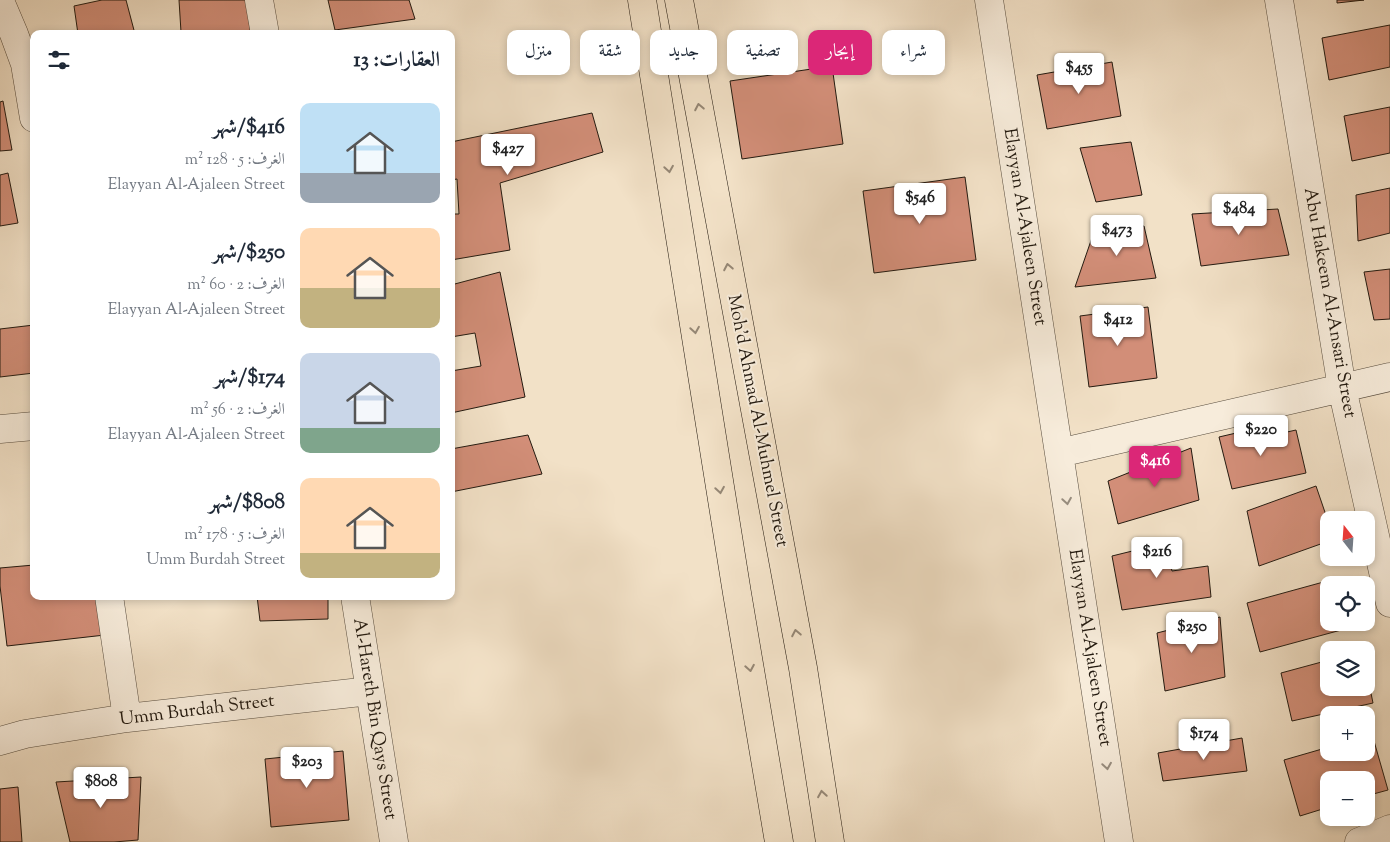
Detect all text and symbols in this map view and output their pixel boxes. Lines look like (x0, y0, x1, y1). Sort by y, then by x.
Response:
chip: منزل (507, 30, 570, 75)
chip: شقة (580, 30, 640, 75)
chip: جديد (650, 30, 717, 75)
chip: تصفية (727, 30, 798, 75)
chip: إيجار (808, 30, 872, 75)
chip: شراء (882, 30, 945, 75)
icon: filters (45, 46, 73, 74)
text: العقارات: 13 (353, 46, 440, 76)
pin: $455 (1049, 52, 1109, 95)
text: $455 (1065, 57, 1093, 80)
one-way arrow (694, 103, 704, 112)
text: $416/شهر (213, 113, 285, 143)
icon: home (340, 123, 400, 183)
street label: Elayyan Al-Ajaleen Street (996, 126, 1052, 328)
pin: $427 (478, 134, 538, 176)
text: $427 (492, 138, 524, 161)
text: الغرف: 5 · 128 m² (185, 149, 285, 172)
one-way arrow (663, 165, 674, 173)
text: Elayyan Al-Ajaleen Street (108, 174, 285, 197)
pin: $546 (890, 182, 950, 225)
street label: Abu Hakeem Al-Ansari Street (1296, 186, 1362, 420)
text: $546 (905, 187, 935, 210)
pin: $484 (1209, 194, 1269, 236)
text: $484 (1223, 198, 1255, 221)
pin: $473 (1087, 214, 1147, 257)
text: $473 (1101, 219, 1133, 242)
text: $250/شهر (213, 238, 285, 268)
icon: home (340, 248, 400, 308)
one-way arrow (724, 263, 734, 272)
text: الغرف: 2 · 60 m² (187, 274, 285, 297)
street label: Moh’d Ahmad Al-Muhmel Street (720, 293, 794, 549)
text: Elayyan Al-Ajaleen Street (108, 299, 285, 322)
pin: $412 (1088, 304, 1148, 347)
text: $412 (1103, 309, 1133, 332)
one-way arrow (689, 325, 699, 334)
text: $174/شهر (214, 363, 285, 393)
icon: home (340, 373, 400, 433)
text: الغرف: 2 · 56 m² (190, 399, 285, 422)
pin: $220 (1231, 414, 1291, 457)
text: $220 (1245, 419, 1277, 442)
text: Elayyan Al-Ajaleen Street (108, 424, 285, 447)
pin: $416 (1125, 446, 1185, 488)
text: $416 (1140, 450, 1170, 473)
one-way arrow (715, 486, 725, 494)
text: $808/شهر (209, 488, 285, 518)
one-way arrow (1061, 497, 1071, 506)
icon: home (340, 498, 400, 558)
north arrow (1320, 511, 1375, 566)
map controls (1320, 511, 1375, 826)
text: الغرف: 5 · 178 m² (184, 524, 285, 547)
pin: $216 (1127, 536, 1187, 579)
text: $216 (1142, 541, 1172, 564)
street label: Elayyan Al-Ajaleen Street (1061, 547, 1117, 749)
text: Umm Burdah Street (146, 549, 285, 572)
button: locate (1320, 576, 1375, 631)
pin: $250 (1162, 612, 1222, 654)
street label: Al-Hareth Bin Qays Street (345, 616, 403, 822)
text: $250 (1177, 616, 1207, 639)
one-way arrow (792, 629, 802, 638)
button: layers (1320, 641, 1375, 696)
one-way arrow (744, 663, 754, 672)
street label: Umm Burdah Street (118, 689, 276, 733)
button: + (1320, 706, 1375, 761)
pin: $174 (1174, 718, 1234, 761)
text: $174 (1190, 723, 1218, 746)
pin: $203 (277, 746, 337, 789)
text: $203 (292, 751, 322, 774)
one-way arrow (1102, 761, 1112, 770)
pin: $808 (71, 766, 131, 809)
text: $808 (85, 771, 118, 794)
button: − (1320, 771, 1375, 826)
one-way arrow (817, 789, 828, 797)

